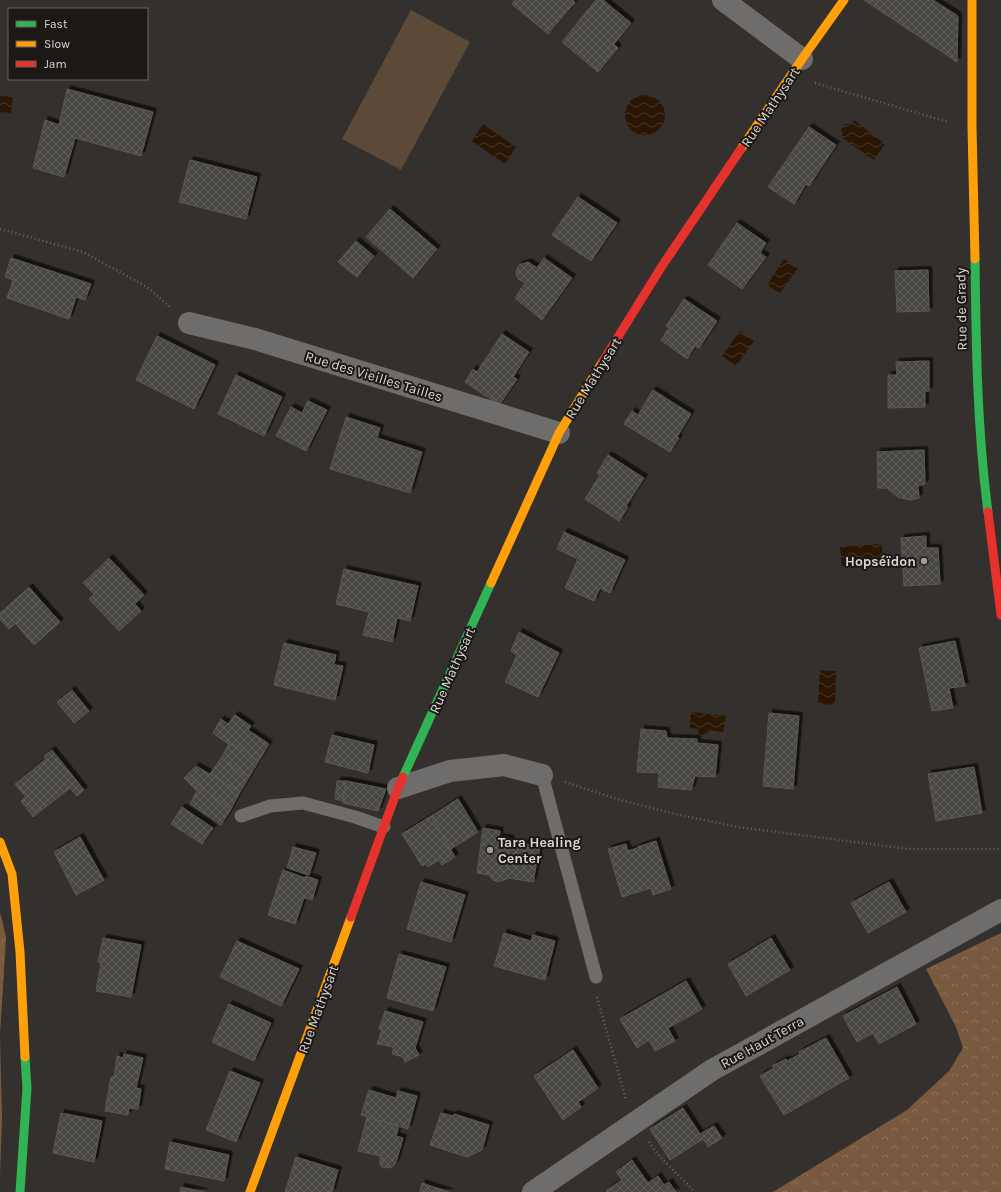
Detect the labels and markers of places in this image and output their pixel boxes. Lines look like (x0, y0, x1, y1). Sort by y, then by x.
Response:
place label: Hopséïdon (845, 553, 916, 570)
marker: Hopséïdon (919, 556, 929, 566)
place label: Tara Healing Center (498, 834, 581, 867)
marker: Tara Healing Center (485, 845, 495, 855)

